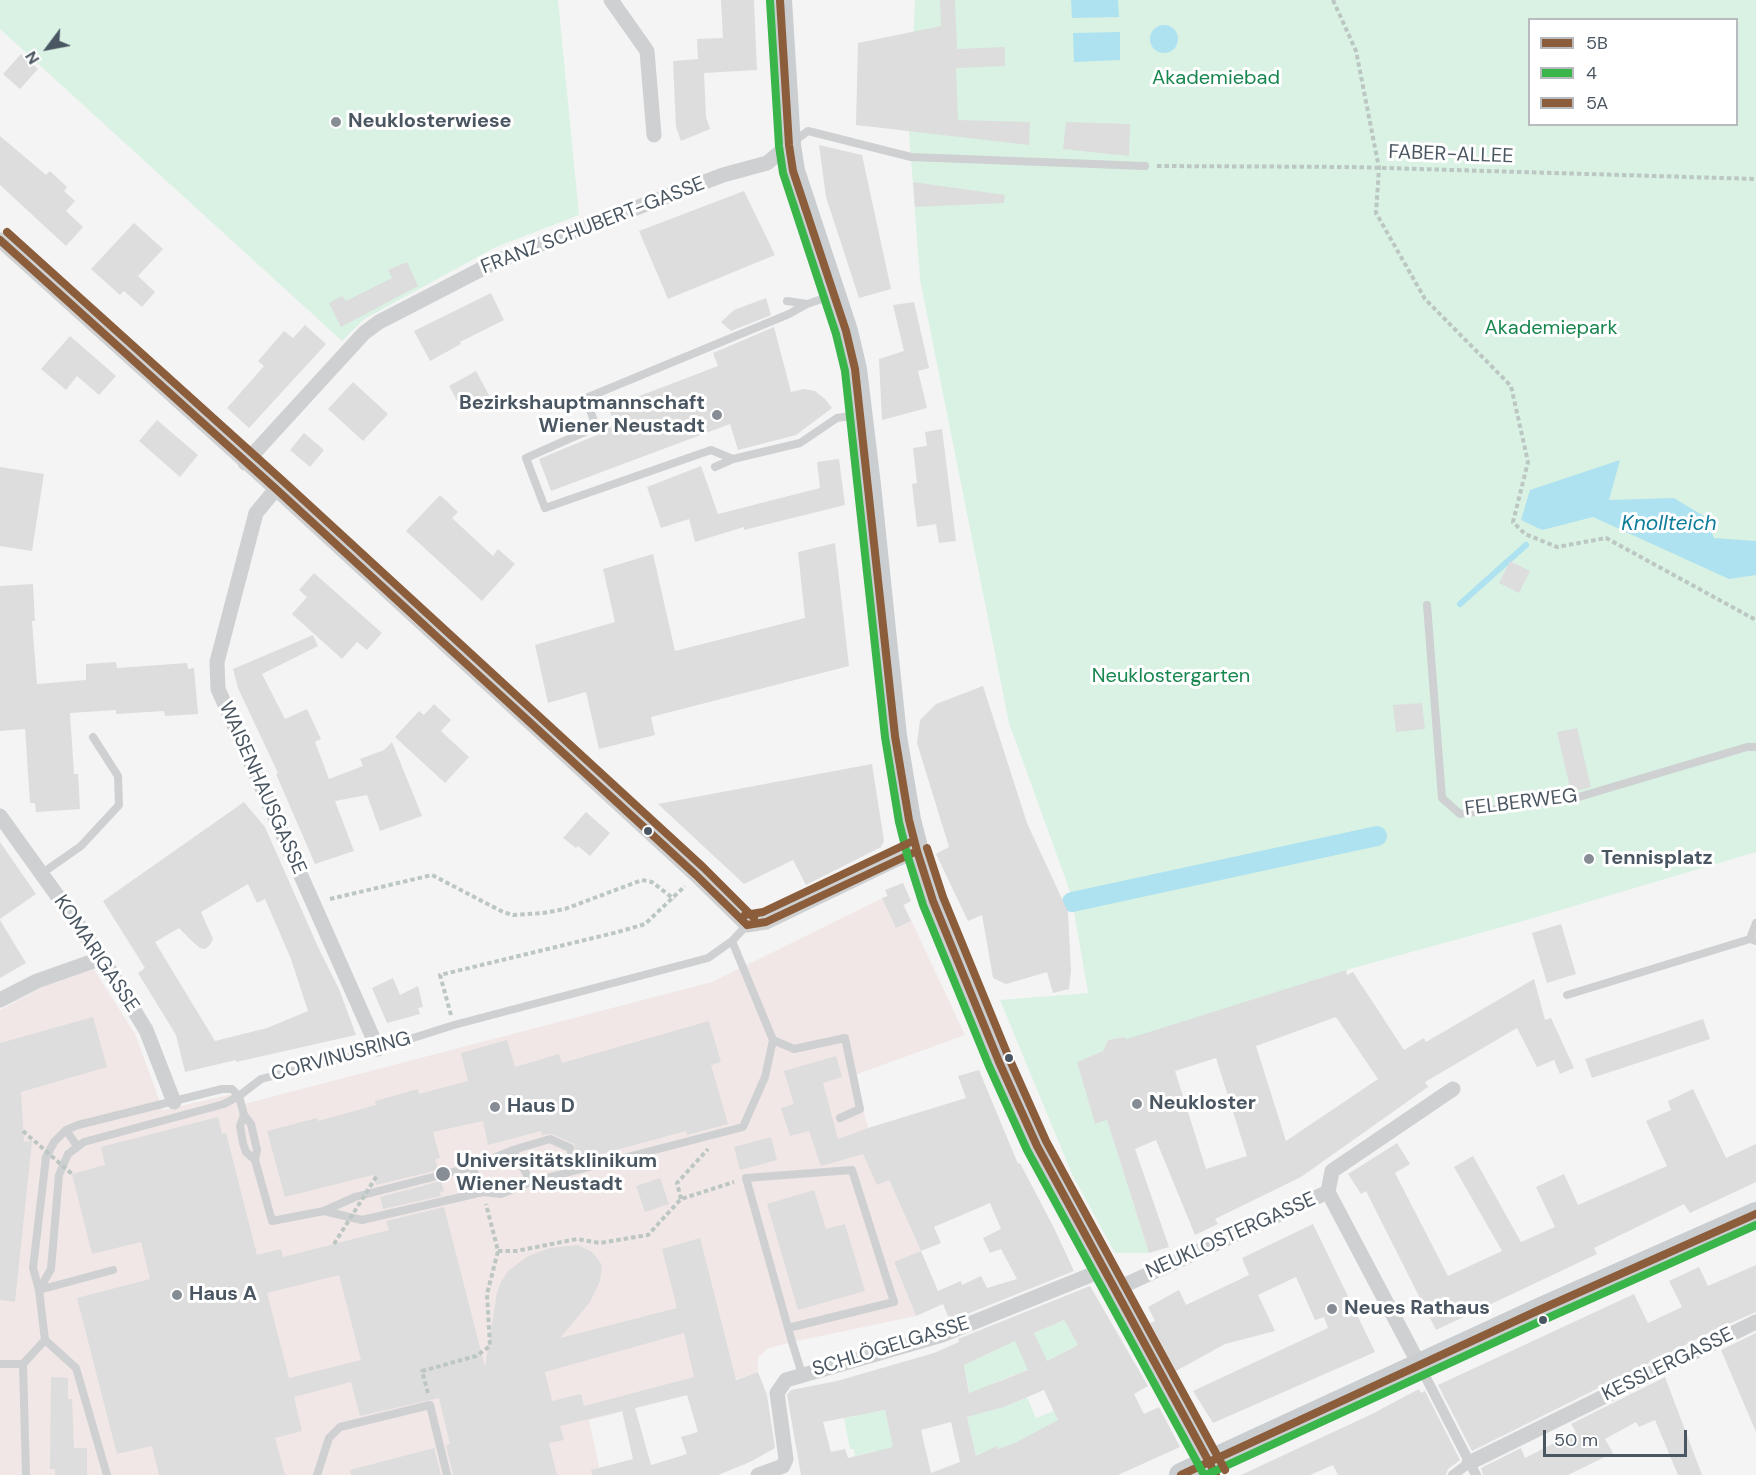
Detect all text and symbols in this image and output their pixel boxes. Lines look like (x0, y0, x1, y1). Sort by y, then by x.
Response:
north arrow (18, 18, 78, 78)
legend (1528, 18, 1738, 126)
text: 5B (1586, 31, 1608, 55)
text: N (20, 47, 44, 68)
text: 4 (1586, 61, 1597, 85)
park label: Akademiebad (1152, 67, 1280, 91)
text: 5A (1586, 91, 1608, 115)
place label: Neuklosterwiese (348, 110, 512, 134)
marker: Neuklosterwiese (329, 115, 343, 129)
street label: FABER-ALLEE (1388, 141, 1514, 169)
street label: FRANZ SCHUBERT-GASSE (478, 172, 708, 280)
park label: Akademiepark (1485, 317, 1617, 341)
place label: Bezirkshauptmannschaft Wiener Neustadt (459, 392, 705, 439)
marker: Bezirkshauptmannschaft Wiener Neustadt (710, 408, 724, 422)
water label: Knollteich (1621, 511, 1717, 537)
park label: Neuklostergarten (1092, 665, 1250, 689)
street label: WAISENHAUSGASSE (213, 698, 311, 878)
street label: FELBERWEG (1463, 784, 1579, 822)
unlabelled marker (642, 825, 654, 837)
place label: Tennisplatz (1601, 847, 1712, 871)
marker: Tennisplatz (1582, 852, 1596, 866)
street label: KOMARIGASSE (48, 891, 144, 1017)
street label: CORVINUSRING (269, 1027, 413, 1087)
unlabelled marker (1003, 1052, 1015, 1064)
place label: Neukloster (1149, 1092, 1256, 1116)
place label: Haus D (507, 1095, 575, 1119)
marker: Neukloster (1130, 1097, 1144, 1111)
marker: Haus D (488, 1100, 502, 1114)
place label: Universitätsklinikum Wiener Neustadt (456, 1150, 657, 1197)
marker: Universitätsklinikum Wiener Neustadt (434, 1165, 452, 1183)
street label: NEUKLOSTERGASSE (1142, 1188, 1320, 1284)
place label: Haus A (189, 1283, 257, 1307)
marker: Haus A (170, 1288, 184, 1302)
place label: Neues Rathaus (1344, 1297, 1490, 1321)
marker: Neues Rathaus (1325, 1302, 1339, 1316)
street label: SCHLÖGELGASSE (810, 1312, 972, 1382)
unlabelled marker (1537, 1314, 1549, 1326)
street label: KESSLERGASSE (1599, 1323, 1737, 1407)
scale bar (1546, 1418, 1690, 1456)
text: 50 m (1554, 1428, 1598, 1452)

